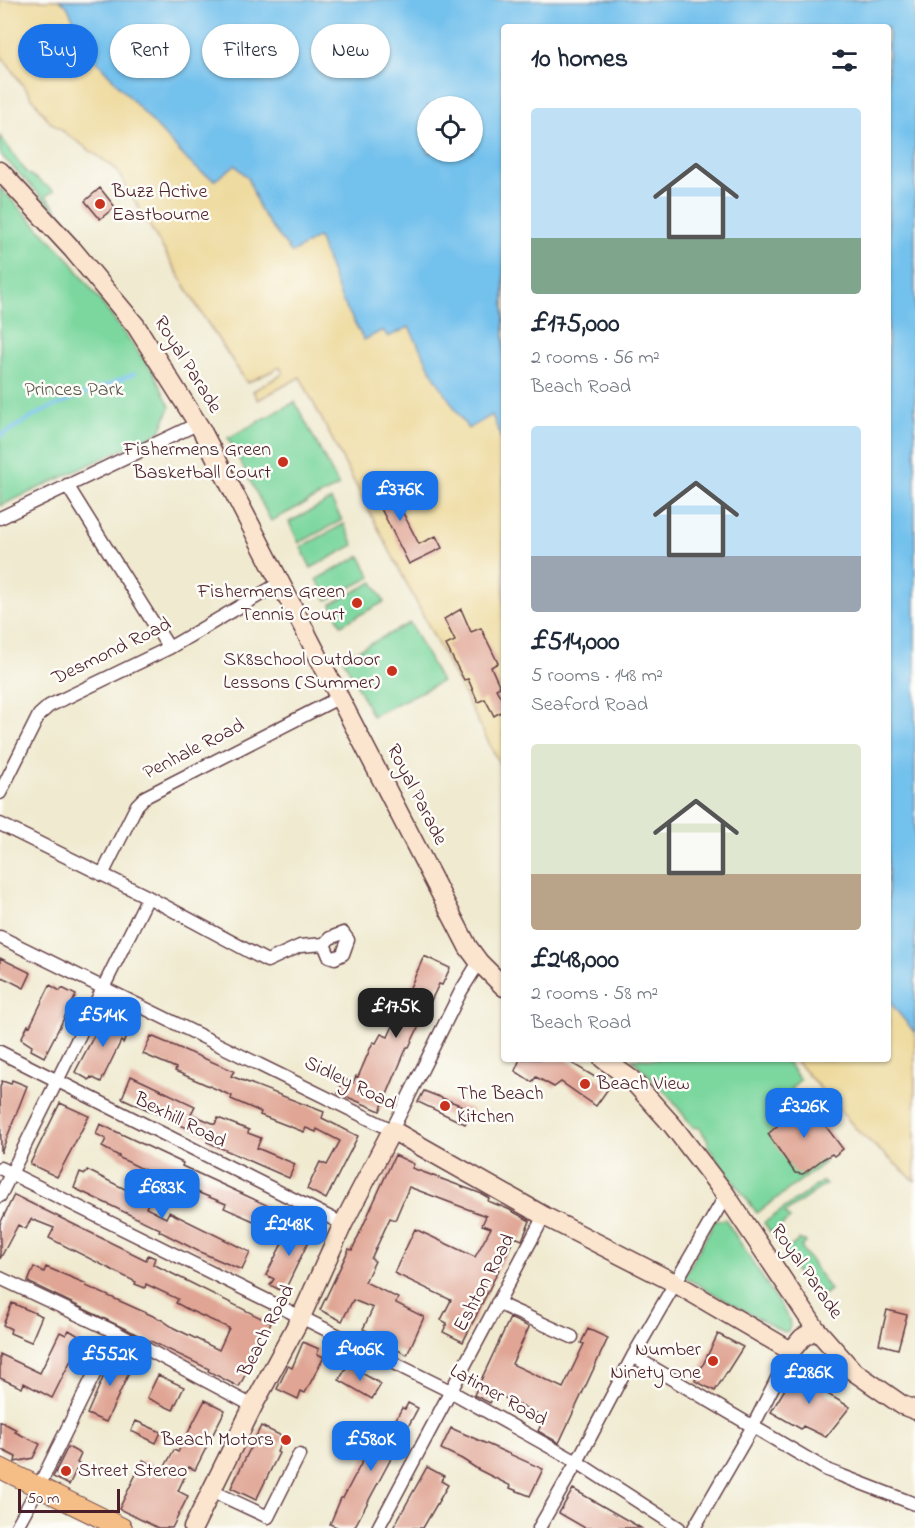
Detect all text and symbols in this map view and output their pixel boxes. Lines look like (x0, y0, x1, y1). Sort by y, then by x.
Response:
chip: Buy (18, 24, 98, 78)
chip: Rent (110, 24, 190, 78)
chip: Filters (202, 24, 299, 78)
chip: New (311, 24, 390, 78)
text: 10 homes (531, 41, 628, 79)
icon: filters (828, 44, 861, 77)
map controls (417, 96, 483, 162)
button: locate (417, 96, 483, 162)
icon: home (642, 147, 750, 255)
place label: Buzz Active Eastbourne (111, 178, 209, 230)
marker: Buzz Active Eastbourne (93, 197, 107, 211)
text: £175,000 (531, 306, 619, 344)
street label: Royal Parade (146, 311, 228, 419)
text: 2 rooms · 56 m² (531, 344, 660, 373)
text: Beach Road (531, 373, 631, 402)
park label: Princes Park (24, 376, 124, 405)
place label: Fishermens Green Basketball Court (123, 436, 271, 488)
marker: Fishermens Green Basketball Court (276, 455, 290, 469)
icon: home (642, 465, 750, 573)
pin: £376K (358, 471, 442, 522)
text: £376K (376, 476, 424, 505)
place label: Fishermens Green Tennis Court (197, 578, 345, 630)
marker: Fishermens Green Tennis Court (350, 596, 364, 610)
street label: Desmond Road (47, 611, 176, 694)
text: £514,000 (531, 624, 619, 662)
place label: SK8school Outdoor Lessons (Summer) (223, 646, 381, 698)
text: 5 rooms · 148 m² (531, 662, 663, 691)
marker: SK8school Outdoor Lessons (Summer) (385, 664, 399, 678)
text: Seaford Road (531, 691, 648, 720)
street label: Penhale Road (138, 712, 250, 788)
street label: Royal Parade (378, 739, 454, 851)
icon: home (642, 783, 750, 891)
text: £248,000 (531, 942, 619, 980)
text: 2 rooms · 58 m² (531, 980, 658, 1009)
pin: £175K (354, 988, 438, 1039)
text: £175K (372, 993, 420, 1022)
pin: £514K (61, 997, 145, 1048)
text: £514K (79, 1002, 127, 1031)
text: Beach Road (531, 1009, 631, 1038)
street label: Sidley Road (299, 1049, 401, 1119)
place label: Beach View (596, 1070, 690, 1099)
marker: Beach View (578, 1077, 592, 1091)
place label: The Beach Kitchen (457, 1080, 544, 1132)
street label: Bexhill Road (128, 1085, 231, 1157)
pin: £326K (762, 1088, 846, 1139)
text: £326K (779, 1093, 829, 1122)
marker: The Beach Kitchen (438, 1099, 452, 1113)
pin: £683K (120, 1169, 204, 1220)
text: £683K (139, 1174, 185, 1203)
pin: £248K (247, 1206, 331, 1257)
text: £248K (265, 1211, 313, 1240)
street label: Royal Parade (763, 1219, 849, 1325)
street label: Eshton Road (447, 1229, 523, 1337)
street label: Beach Road (231, 1280, 303, 1383)
pin: £406K (318, 1331, 402, 1382)
pin: £552K (68, 1336, 152, 1387)
text: £406K (336, 1336, 384, 1365)
place label: Number Ninety One (610, 1336, 702, 1388)
text: £552K (82, 1341, 138, 1370)
marker: Number Ninety One (706, 1354, 720, 1368)
pin: £286K (767, 1354, 851, 1405)
street label: Latimer Road (444, 1357, 552, 1435)
text: £286K (785, 1359, 833, 1388)
pin: £580K (329, 1421, 413, 1472)
place label: Beach Motors (160, 1426, 274, 1455)
text: £580K (346, 1426, 396, 1455)
marker: Beach Motors (279, 1433, 293, 1447)
place label: Street Stereo (78, 1457, 187, 1486)
marker: Street Stereo (59, 1464, 73, 1478)
scale bar (18, 1486, 120, 1514)
text: 50 m (27, 1487, 59, 1511)

